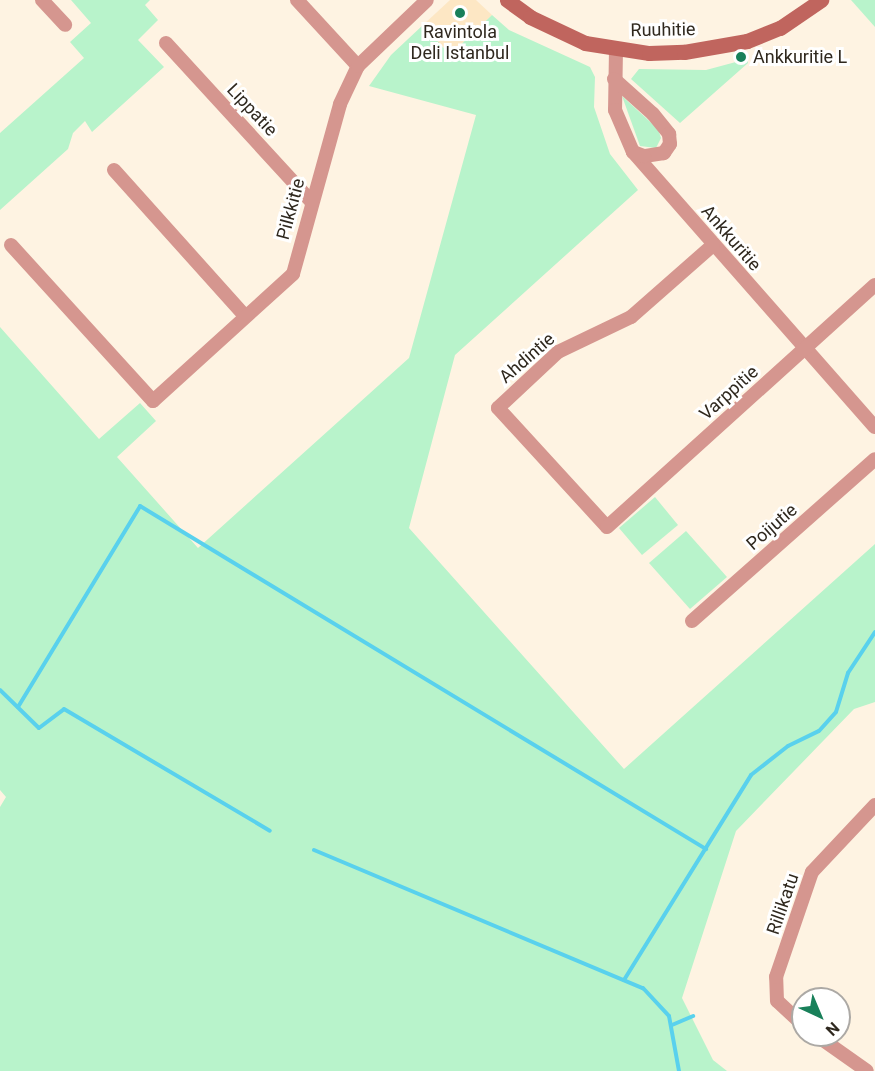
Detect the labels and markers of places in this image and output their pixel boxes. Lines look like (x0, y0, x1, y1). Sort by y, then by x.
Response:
marker: Ravintola Deli Istanbul (453, 6, 467, 20)
place label: Ravintola Deli Istanbul (411, 22, 509, 64)
place label: Ankkuritie L (753, 46, 847, 68)
marker: Ankkuritie L (734, 50, 748, 64)

